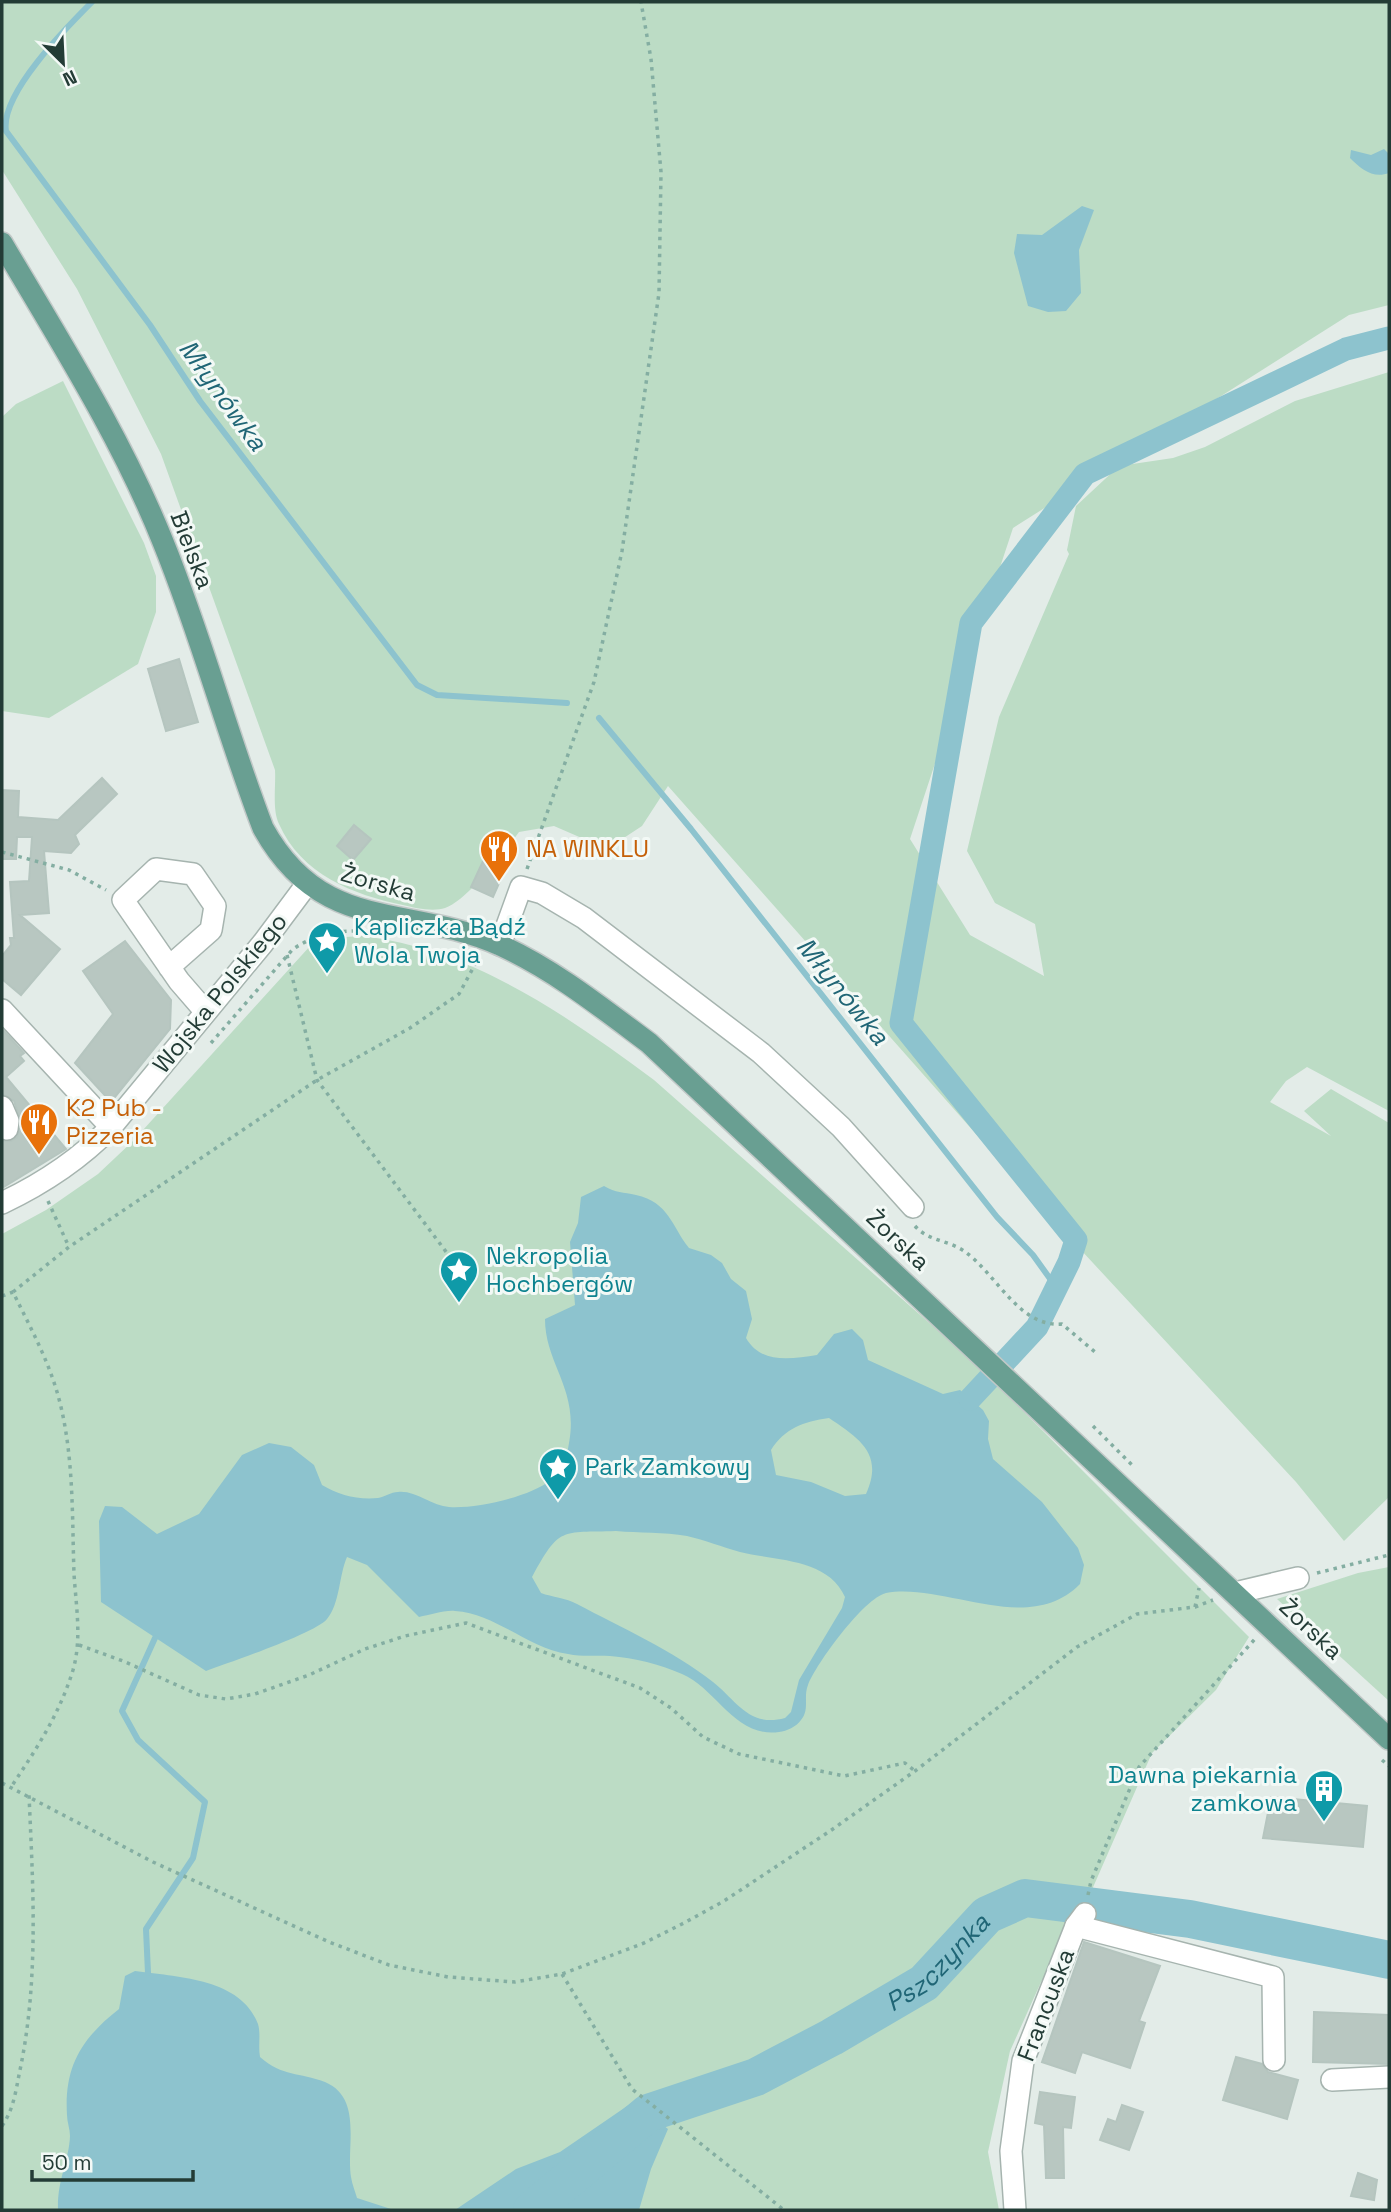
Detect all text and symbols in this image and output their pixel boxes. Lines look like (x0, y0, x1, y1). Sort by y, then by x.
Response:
north arrow (28, 28, 98, 98)
text: N (59, 64, 81, 92)
water label: Młynówka (171, 333, 275, 458)
street label: Bielska (163, 506, 222, 593)
restaurant icon: NA WINKLU (478, 828, 520, 883)
place label: NA WINKLU (526, 833, 649, 864)
street label: Żorska (337, 857, 419, 908)
street label: Wojska Polskiego (145, 906, 294, 1079)
place label: Kapliczka Bądź Wola Twoja (354, 911, 526, 970)
place icon: Kapliczka Bądź Wola Twoja (306, 920, 348, 975)
water label: Młynówka (789, 930, 898, 1053)
place label: K2 Pub - Pizzeria (66, 1092, 162, 1151)
restaurant icon: K2 Pub - Pizzeria (18, 1101, 60, 1156)
street label: Żorska (860, 1202, 937, 1277)
place label: Nekropolia Hochbergów (486, 1240, 633, 1299)
place icon: Nekropolia Hochbergów (438, 1249, 480, 1304)
place icon: Park Zamkowy (537, 1446, 579, 1501)
place label: Park Zamkowy (585, 1451, 750, 1482)
street label: Żorska (1273, 1591, 1350, 1666)
place label: Dawna piekarnia zamkowa (1108, 1759, 1297, 1818)
building icon: Dawna piekarnia zamkowa (1303, 1768, 1345, 1823)
water label: Pszczynka (879, 1905, 998, 2019)
street label: Francuska (1010, 1944, 1081, 2066)
scale bar (32, 2138, 192, 2182)
text: 50 m (42, 2149, 92, 2176)

